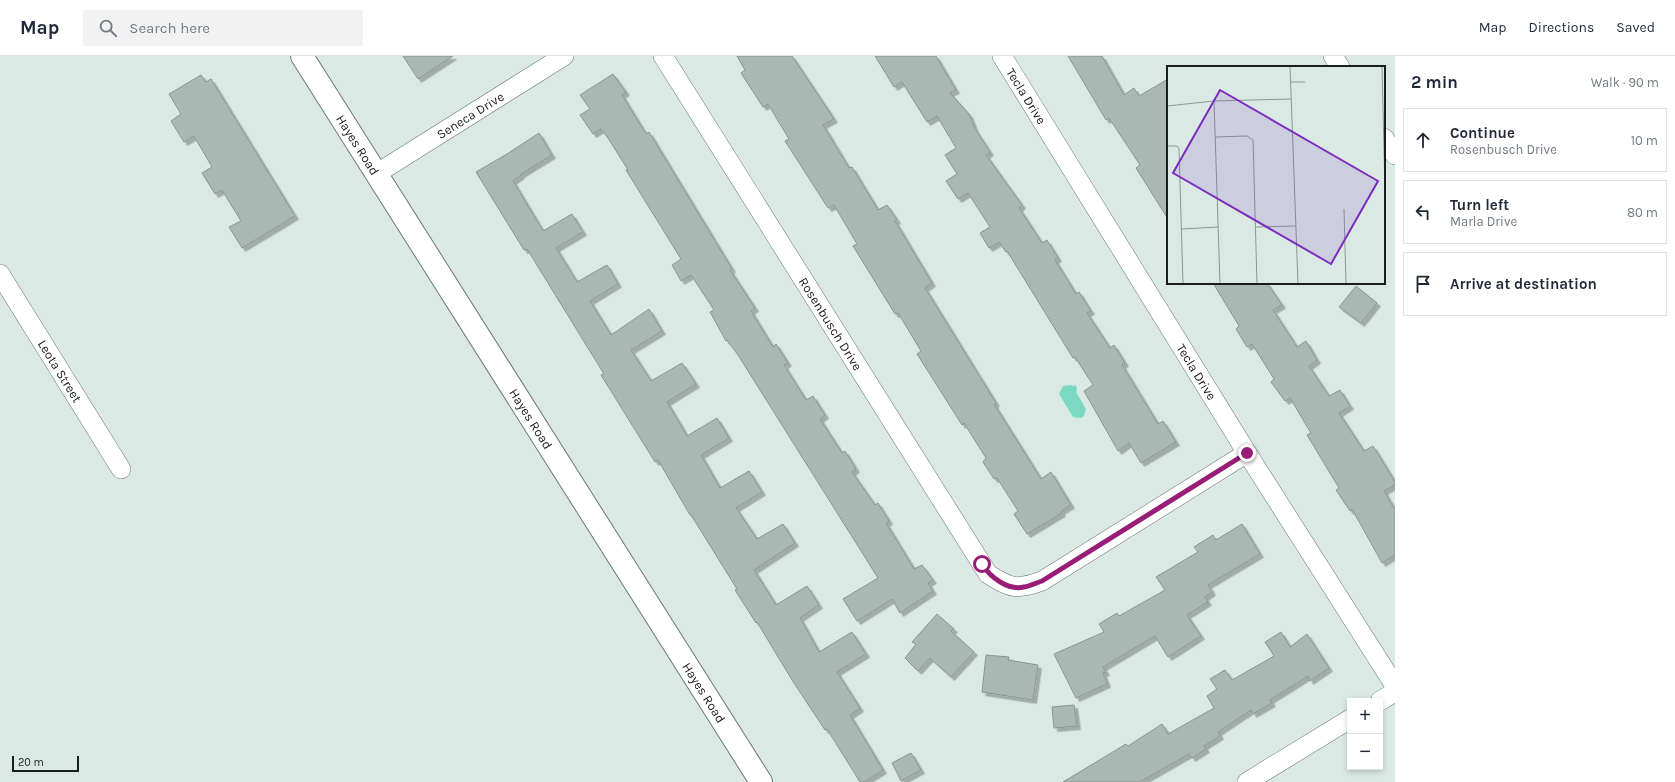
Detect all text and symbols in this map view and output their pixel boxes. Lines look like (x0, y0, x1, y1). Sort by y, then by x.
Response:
search box (83, 10, 363, 46)
text: Map (20, 17, 59, 39)
icon: search (97, 17, 119, 39)
text: Search here (129, 19, 210, 37)
text: Map (1479, 19, 1507, 36)
text: Directions (1529, 19, 1594, 36)
text: Saved (1616, 19, 1655, 36)
street label: Tecla Drive (1003, 65, 1049, 127)
inset map (1167, 66, 1385, 284)
text: 2 min (1411, 72, 1458, 92)
text: Walk · 90 m (1591, 75, 1659, 90)
street label: Seneca Drive (434, 89, 507, 142)
street label: Hayes Road (333, 112, 382, 178)
text: Continue (1450, 124, 1515, 142)
icon: ahead (1412, 129, 1434, 151)
text: 10 m (1631, 133, 1658, 148)
text: Rosenbusch Drive (1450, 142, 1557, 157)
text: Turn left (1450, 196, 1509, 214)
icon: left (1412, 201, 1434, 223)
text: 80 m (1627, 205, 1658, 220)
text: Marla Drive (1450, 214, 1517, 229)
icon: arrive (1412, 273, 1434, 295)
street label: Rosenbusch Drive (796, 275, 865, 373)
text: Arrive at destination (1450, 275, 1597, 293)
street label: Leota Street (35, 337, 85, 405)
street label: Tecla Drive (1173, 341, 1220, 403)
street label: Hayes Road (506, 386, 555, 452)
route end (1238, 444, 1256, 462)
route start (973, 555, 991, 573)
street label: Hayes Road (679, 660, 729, 726)
map controls (1347, 698, 1383, 770)
button: + (1347, 698, 1383, 734)
button: − (1347, 734, 1383, 770)
scale bar (12, 754, 79, 773)
text: 20 m (18, 756, 44, 769)

